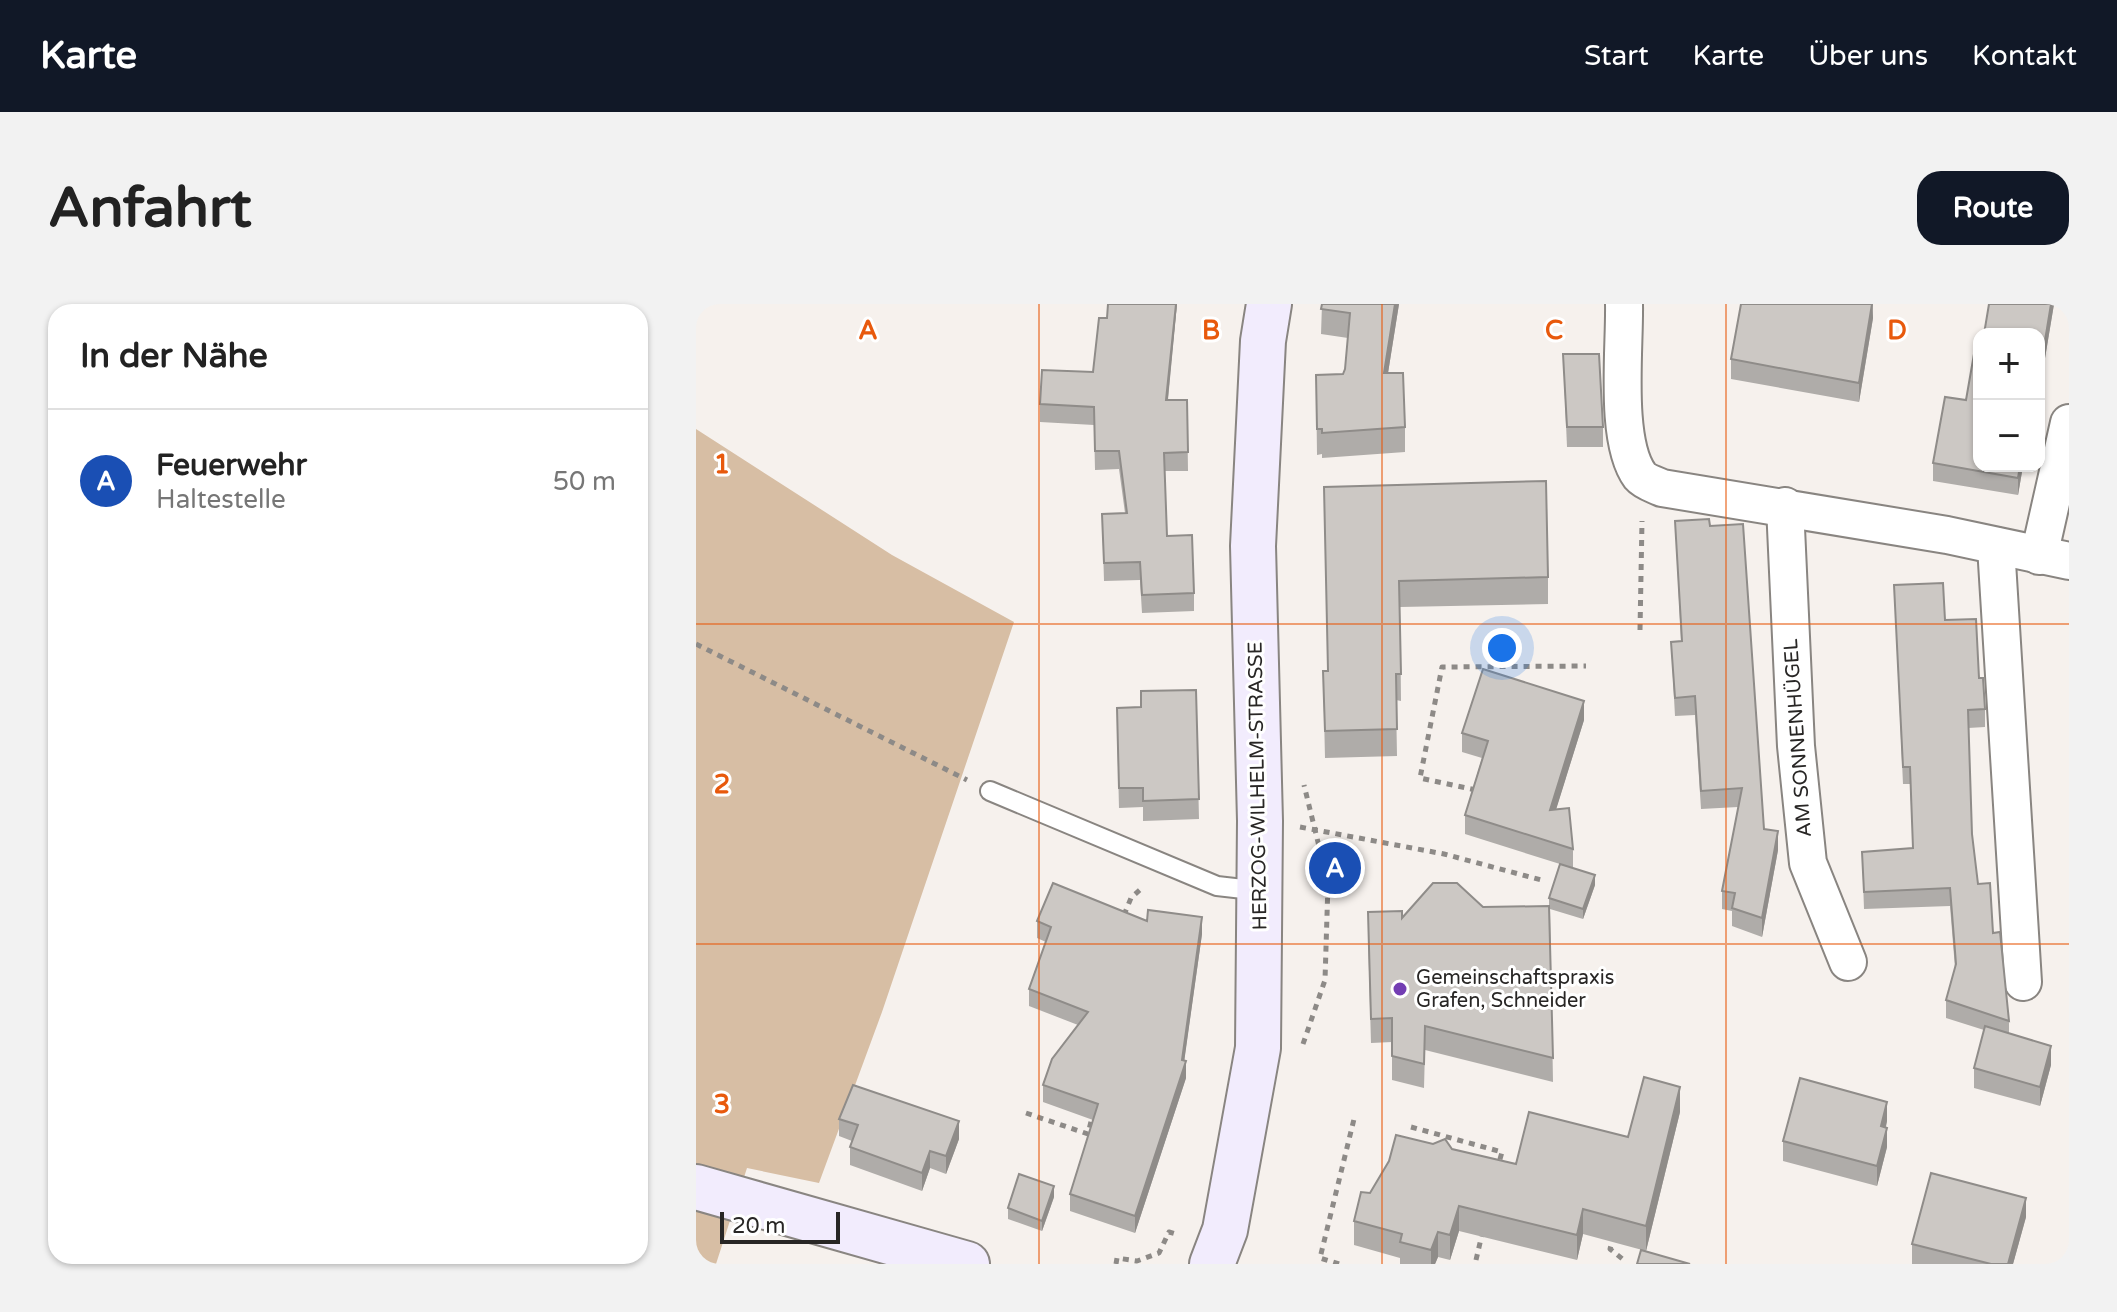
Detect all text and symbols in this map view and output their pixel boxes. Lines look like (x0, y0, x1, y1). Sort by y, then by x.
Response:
text: Karte (40, 33, 137, 79)
text: Start (1584, 39, 1649, 73)
text: Karte (1693, 39, 1764, 73)
text: Über uns (1808, 39, 1928, 73)
text: Kontakt (1972, 39, 2077, 73)
button: Route (1917, 171, 2069, 245)
text: Anfahrt (48, 175, 252, 242)
text: A (858, 315, 878, 346)
text: B (1202, 315, 1220, 346)
text: C (1545, 315, 1563, 346)
text: D (1887, 315, 1907, 346)
map controls (1973, 328, 2045, 472)
button: + (1973, 328, 2045, 400)
text: In der Nähe (80, 336, 268, 377)
button: − (1973, 400, 2045, 472)
text: Feuerwehr (156, 447, 307, 484)
text: 1 (714, 449, 730, 480)
text: A (96, 466, 116, 497)
text: 50 m (553, 466, 616, 497)
text: Haltestelle (156, 484, 286, 515)
your location (1482, 628, 1522, 668)
street label: AM SONNENHÜGEL (1778, 638, 1817, 838)
street label: HERZOG-WILHELM-STRASSE (1243, 641, 1273, 931)
text: 2 (714, 769, 730, 800)
pin: A (1309, 838, 1361, 898)
place label: Gemeinschaftspraxis Grafen, Schneider (1416, 966, 1614, 1013)
marker: Gemeinschaftspraxis Grafen, Schneider (1391, 980, 1409, 998)
text: 3 (714, 1089, 730, 1120)
scale bar (720, 1208, 840, 1244)
text: 20 m (732, 1213, 786, 1239)

